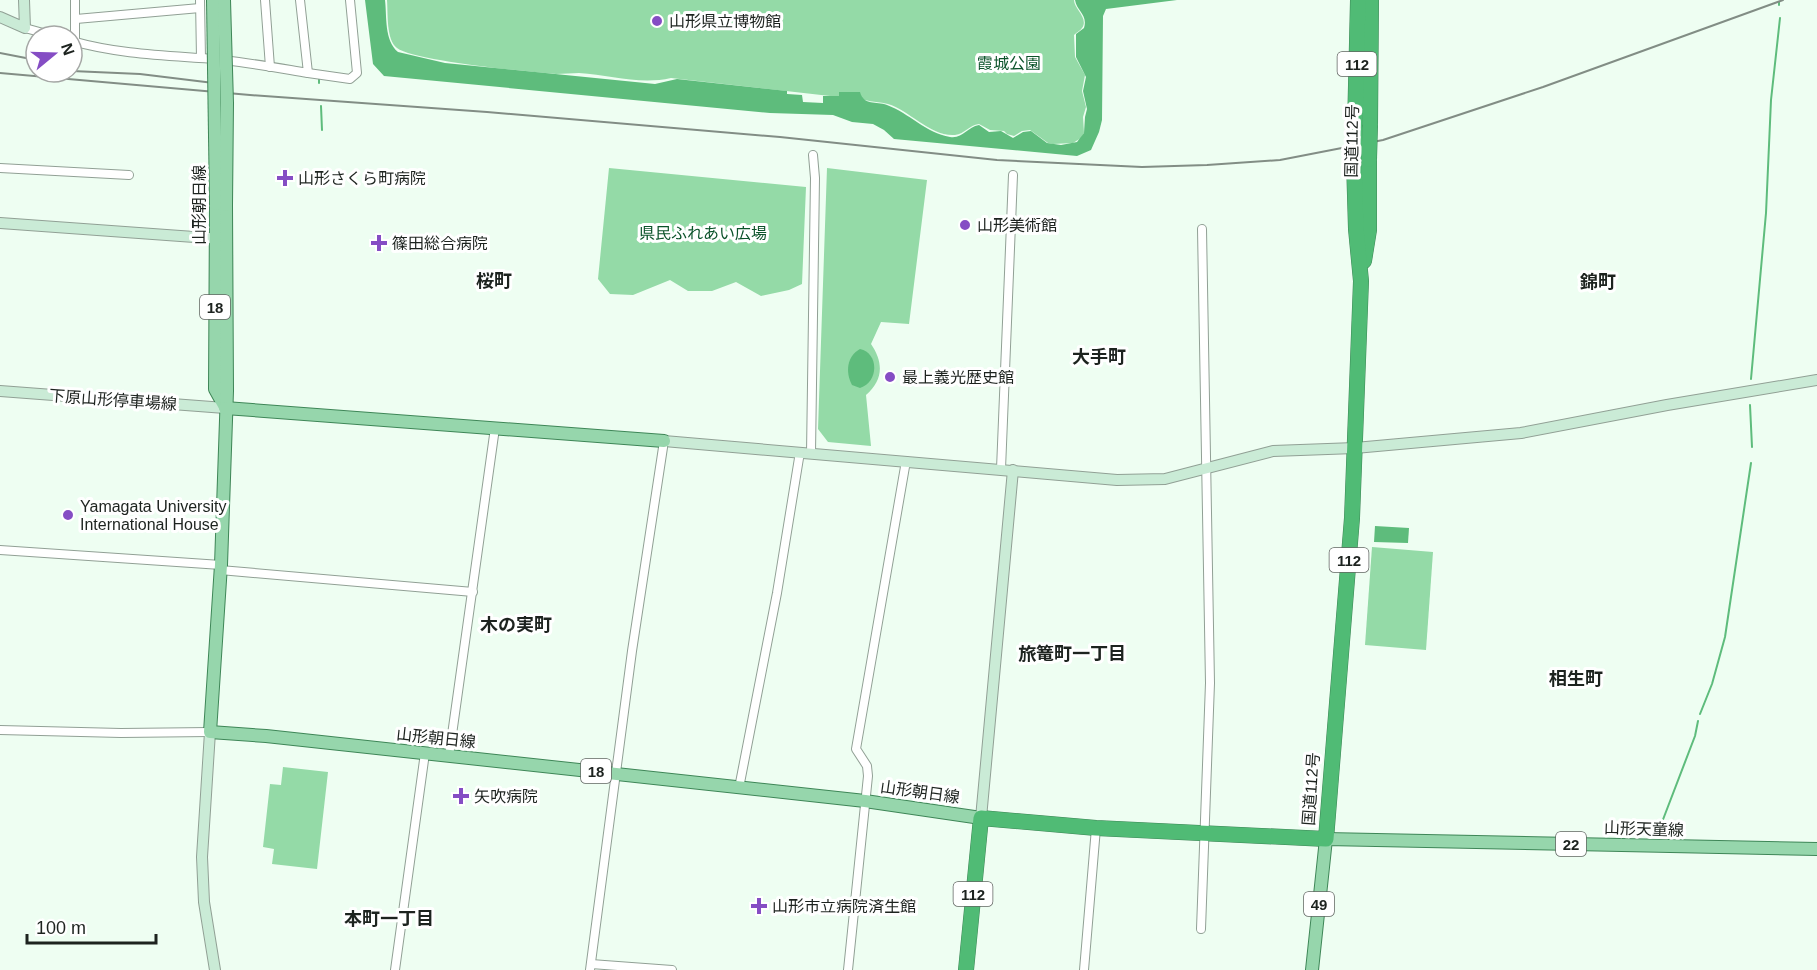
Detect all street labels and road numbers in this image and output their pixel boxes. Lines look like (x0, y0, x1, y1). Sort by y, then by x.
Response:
road number: 112 (1338, 52, 1376, 76)
street label: 国道112号 (1343, 104, 1361, 178)
street label: 山形朝日線 (191, 165, 208, 245)
road number: 18 (200, 295, 230, 319)
street label: 下原山形停車場線 (49, 387, 177, 413)
road number: 112 (1330, 548, 1368, 572)
street label: 山形朝日線 (395, 725, 477, 751)
street label: 国道112号 (1300, 752, 1322, 826)
road number: 18 (581, 759, 611, 783)
street label: 山形朝日線 (879, 778, 961, 806)
street label: 山形天童線 (1604, 819, 1684, 839)
road number: 22 (1556, 832, 1586, 856)
road number: 112 (954, 882, 992, 906)
road number: 49 (1304, 892, 1334, 916)

